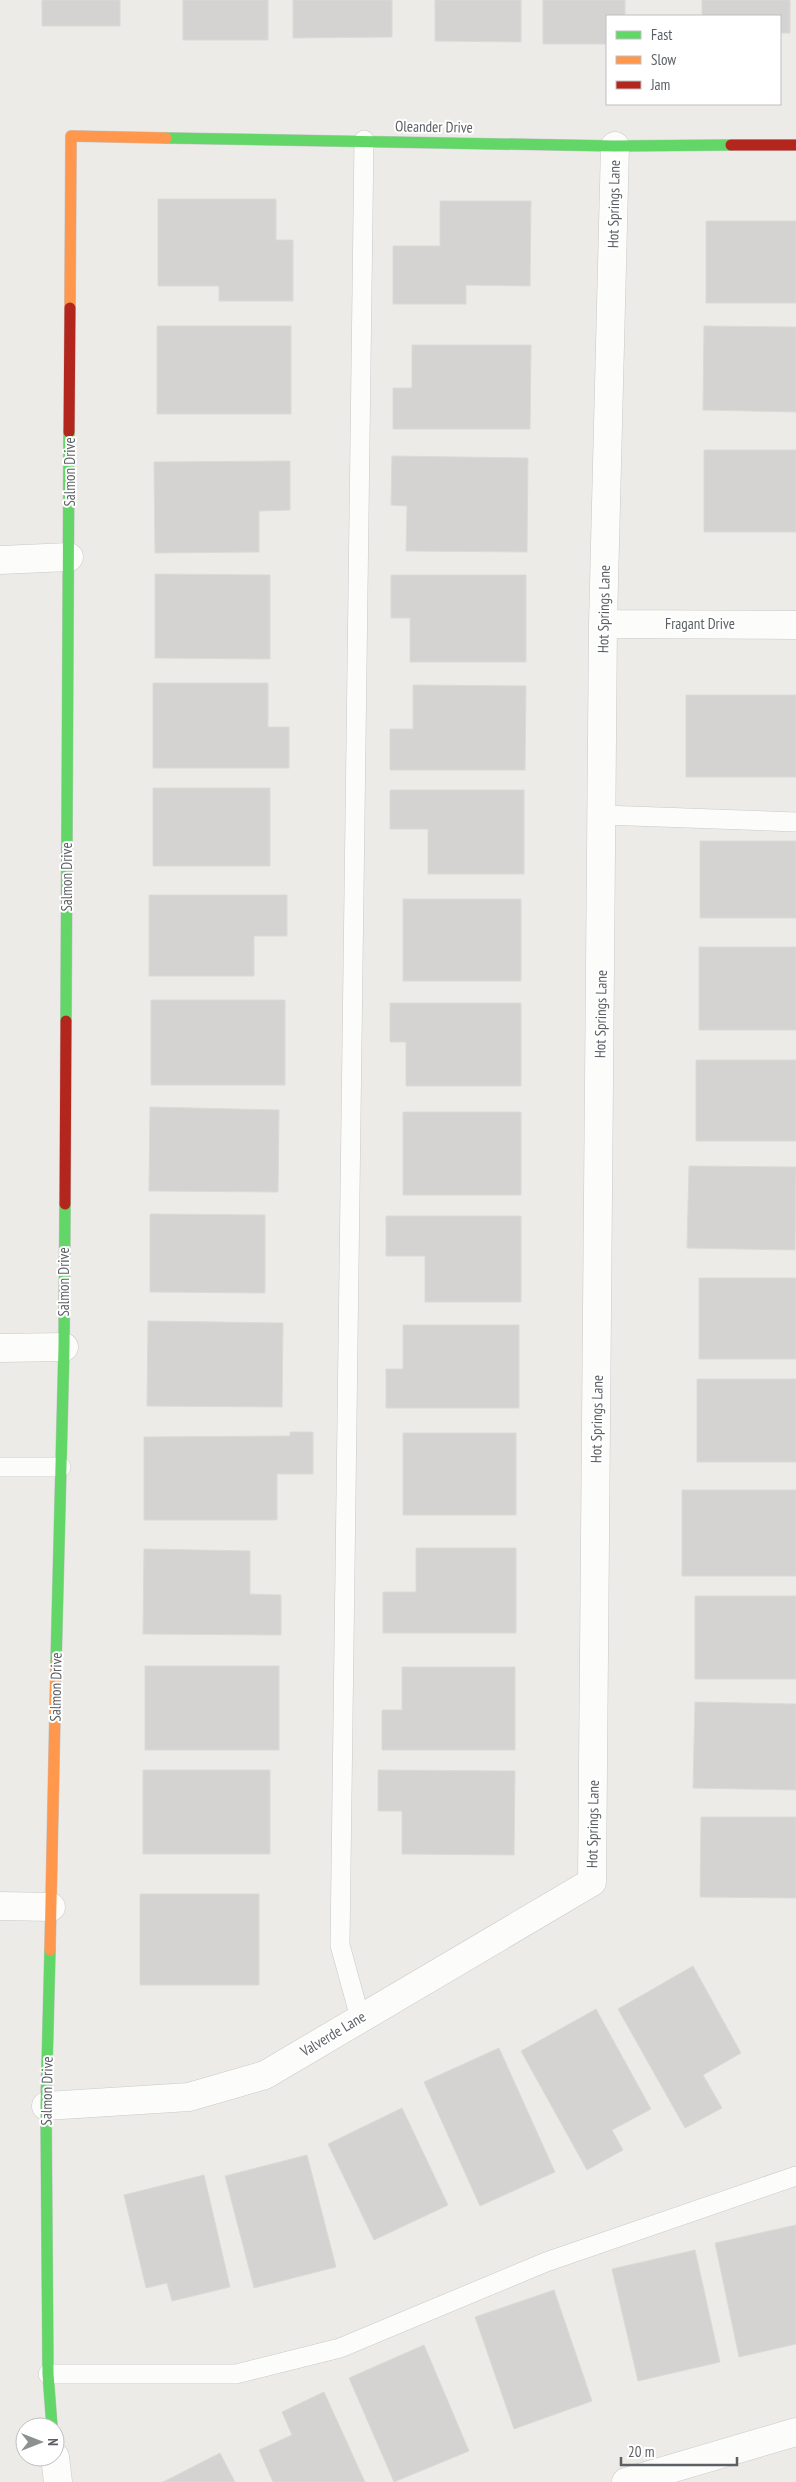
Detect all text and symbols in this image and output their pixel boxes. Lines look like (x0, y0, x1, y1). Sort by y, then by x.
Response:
legend (606, 15, 781, 105)
text: Fast (651, 25, 672, 44)
text: Slow (651, 50, 676, 69)
text: Jam (650, 75, 670, 94)
street label: Oleander Drive (395, 116, 473, 137)
street label: Hot Springs Lane (603, 160, 624, 248)
street label: Salmon Drive (60, 437, 79, 507)
street label: Hot Springs Lane (593, 565, 614, 653)
street label: Fragant Drive (665, 614, 735, 633)
street label: Salmon Drive (57, 842, 76, 912)
street label: Hot Springs Lane (590, 970, 611, 1058)
street label: Salmon Drive (54, 1247, 73, 1317)
street label: Hot Springs Lane (586, 1375, 607, 1463)
street label: Salmon Drive (45, 1652, 66, 1722)
street label: Hot Springs Lane (582, 1780, 603, 1868)
street label: Valverde Lane (296, 2007, 369, 2061)
street label: Salmon Drive (36, 2056, 57, 2126)
north arrow (15, 2417, 65, 2467)
scale bar (621, 2434, 737, 2466)
text: N (44, 2438, 62, 2446)
text: 20 m (628, 2442, 654, 2461)

